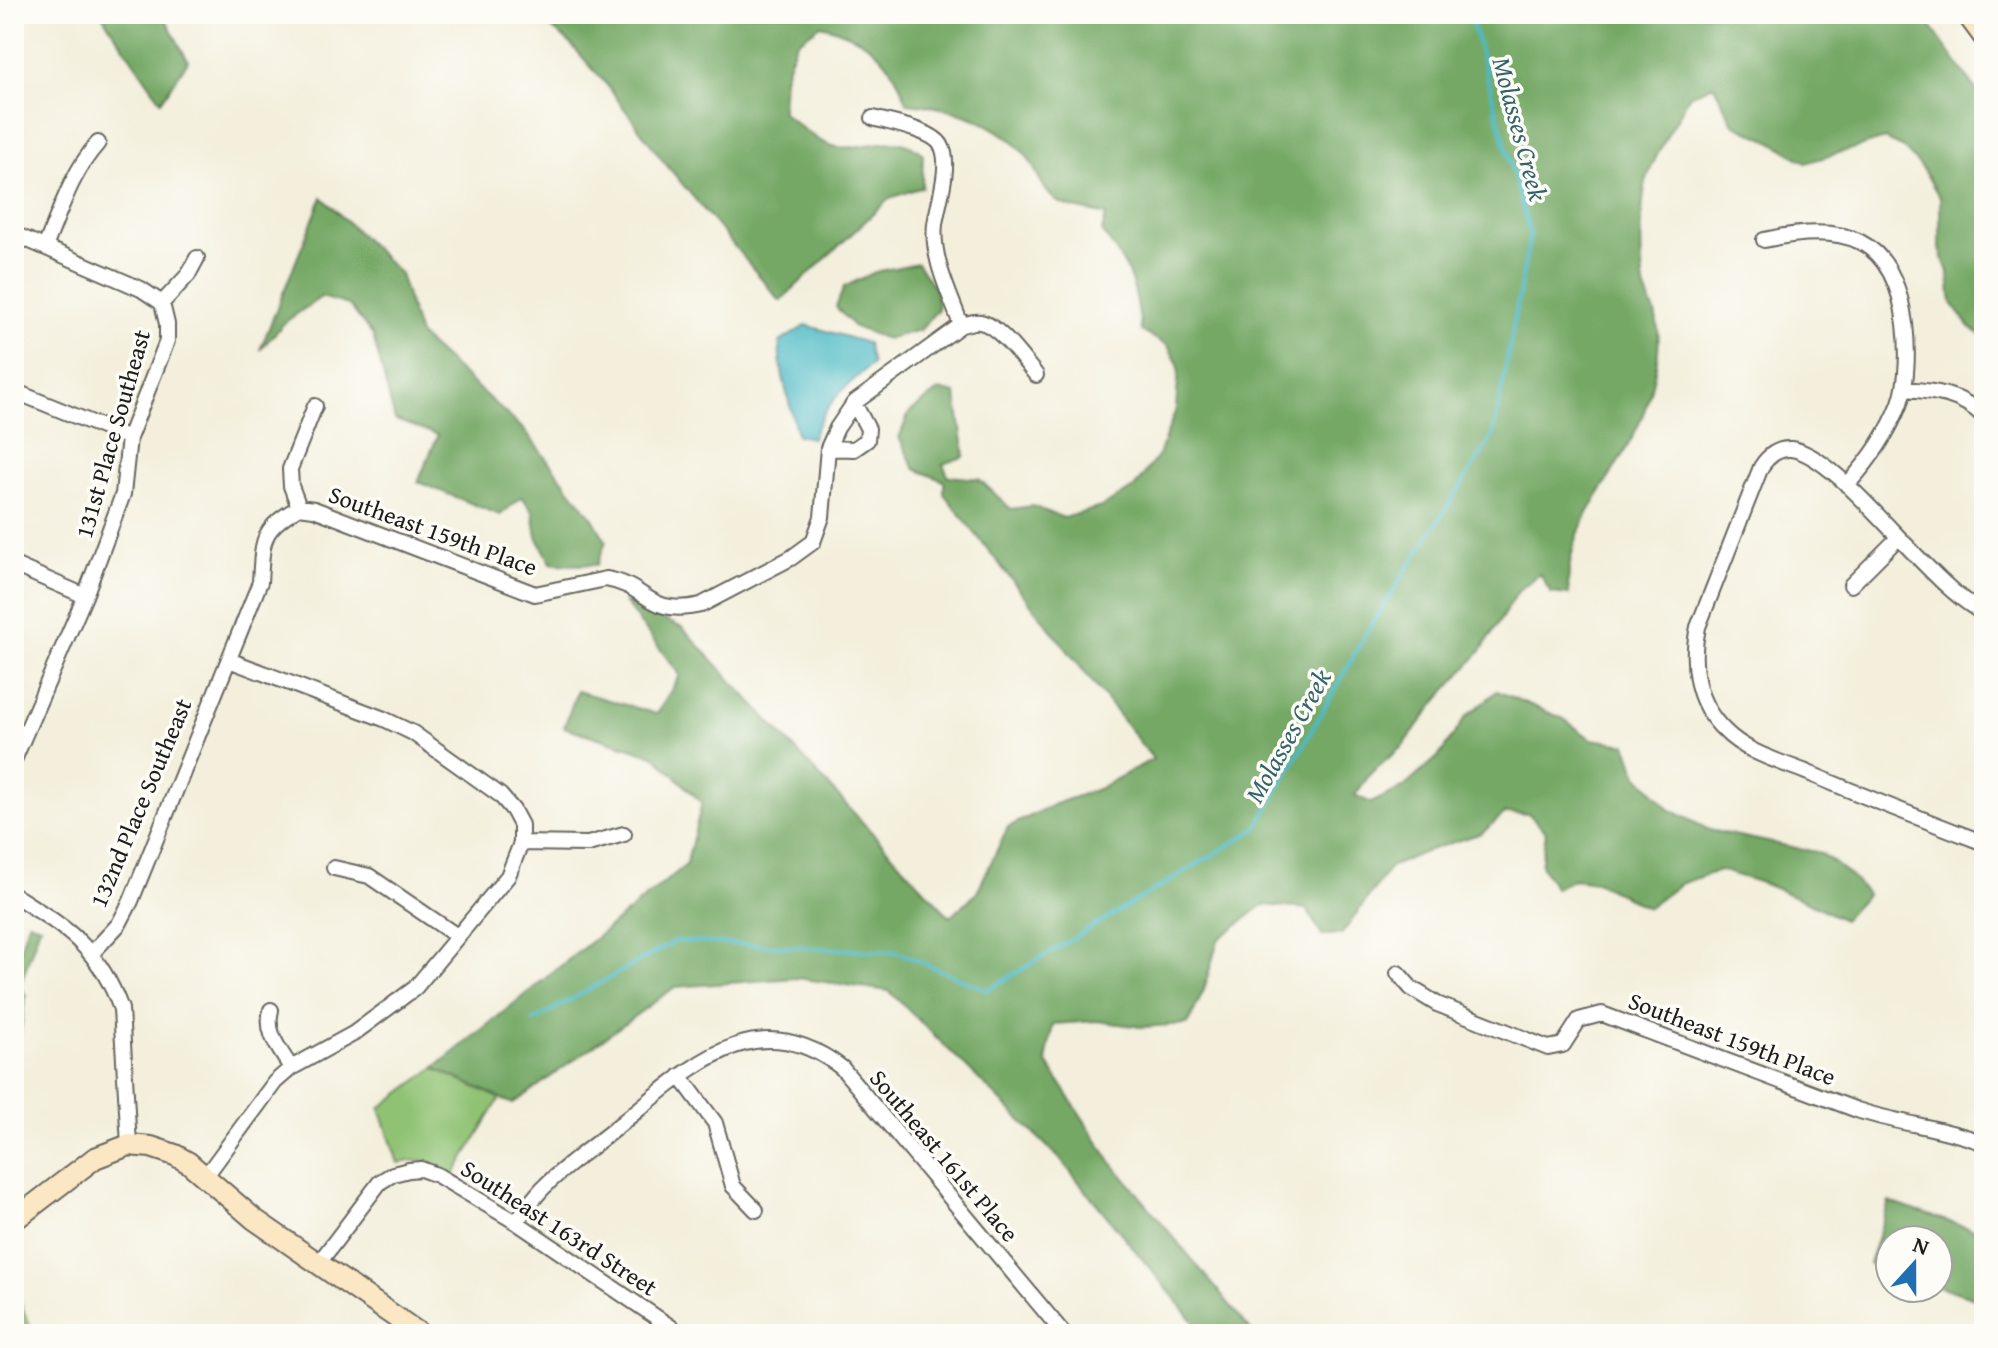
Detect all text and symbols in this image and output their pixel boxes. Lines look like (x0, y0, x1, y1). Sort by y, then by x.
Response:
water label: Molasses Creek (1483, 53, 1558, 205)
street label: 131st Place Southeast (66, 325, 159, 542)
street label: Southeast 159th Place (324, 477, 542, 585)
water label: Molasses Creek (1235, 662, 1340, 810)
street label: 132nd Place Southeast (81, 692, 201, 913)
street label: Southeast 159th Place (1623, 983, 1841, 1094)
street label: Southeast 161st Place (862, 1062, 1027, 1250)
street label: Southeast 163rd Street (454, 1151, 665, 1305)
north arrow (1874, 1224, 1954, 1304)
text: N (1909, 1228, 1934, 1263)

